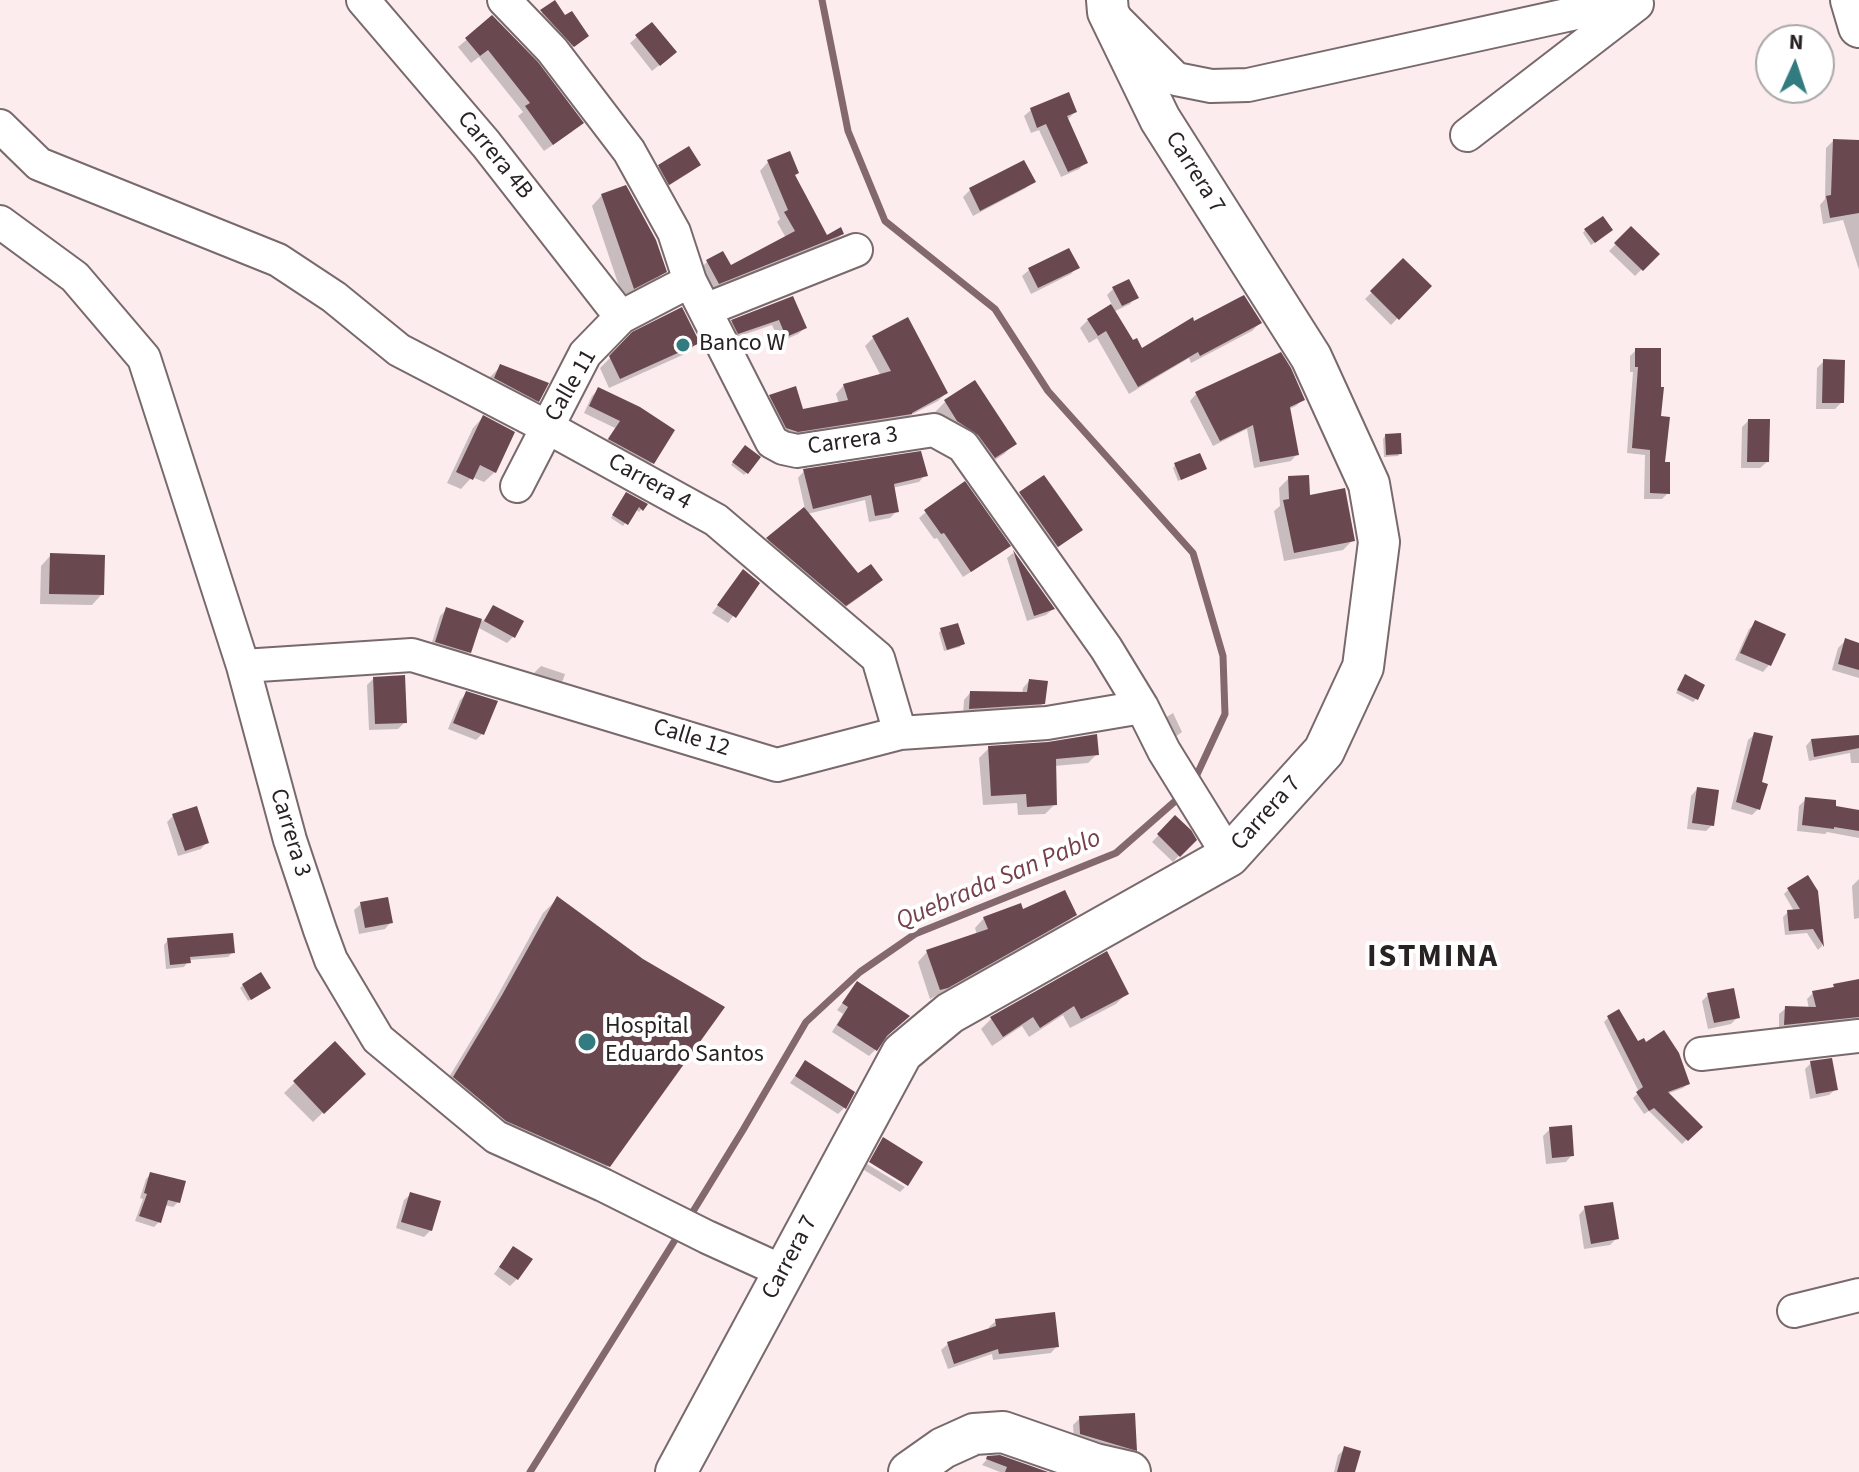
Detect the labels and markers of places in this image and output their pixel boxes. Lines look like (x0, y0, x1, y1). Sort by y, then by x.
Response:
place label: Banco W (699, 331, 785, 359)
marker: Banco W (674, 336, 692, 354)
place label: Hospital Eduardo Santos (605, 1014, 764, 1070)
marker: Hospital Eduardo Santos (576, 1031, 598, 1053)

